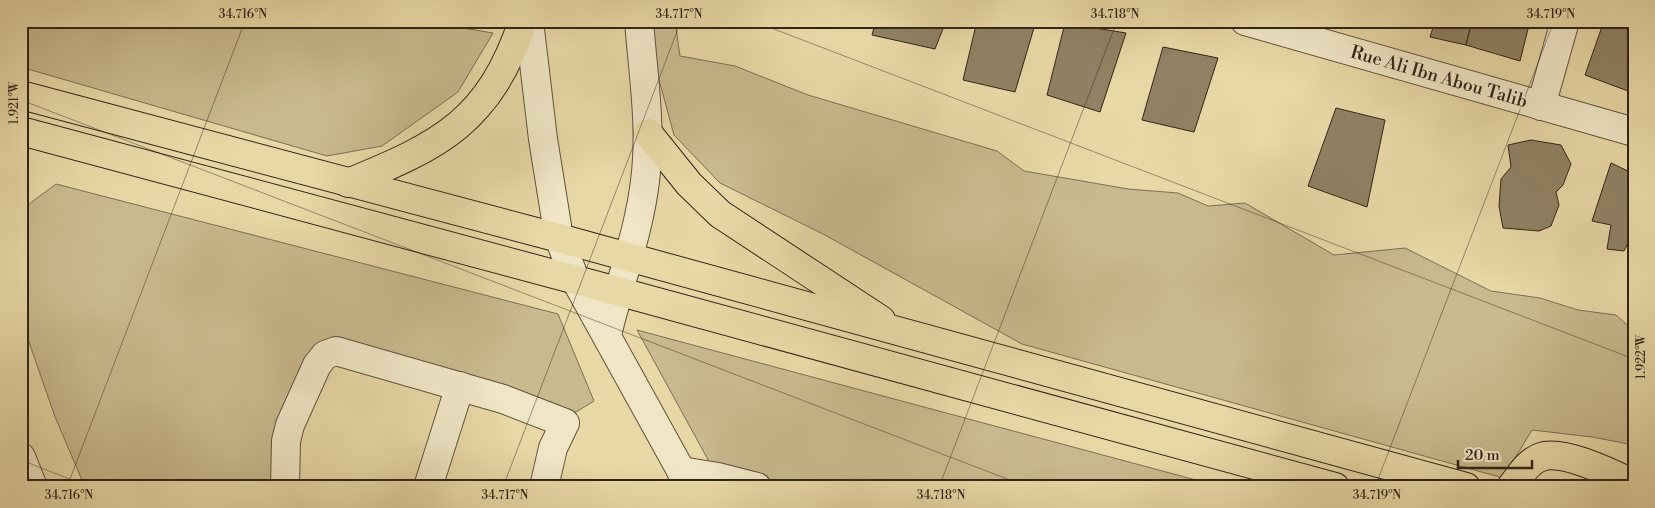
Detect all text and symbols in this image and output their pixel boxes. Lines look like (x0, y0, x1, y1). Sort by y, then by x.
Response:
text: 34.716°N (219, 7, 267, 22)
text: 34.717°N (655, 7, 703, 22)
text: 34.718°N (1091, 7, 1139, 22)
text: 34.719°N (1527, 7, 1575, 22)
street label: Rue Ali Ibn Abou Talib (1348, 41, 1530, 113)
text: 1.921°W (7, 81, 22, 124)
text: 1.922°W (1634, 334, 1649, 379)
scale bar (1458, 438, 1531, 470)
text: 20 m (1465, 446, 1500, 465)
text: 34.716°N (45, 488, 93, 503)
text: 34.717°N (481, 488, 529, 503)
text: 34.718°N (917, 488, 965, 503)
text: 34.719°N (1353, 488, 1401, 503)

